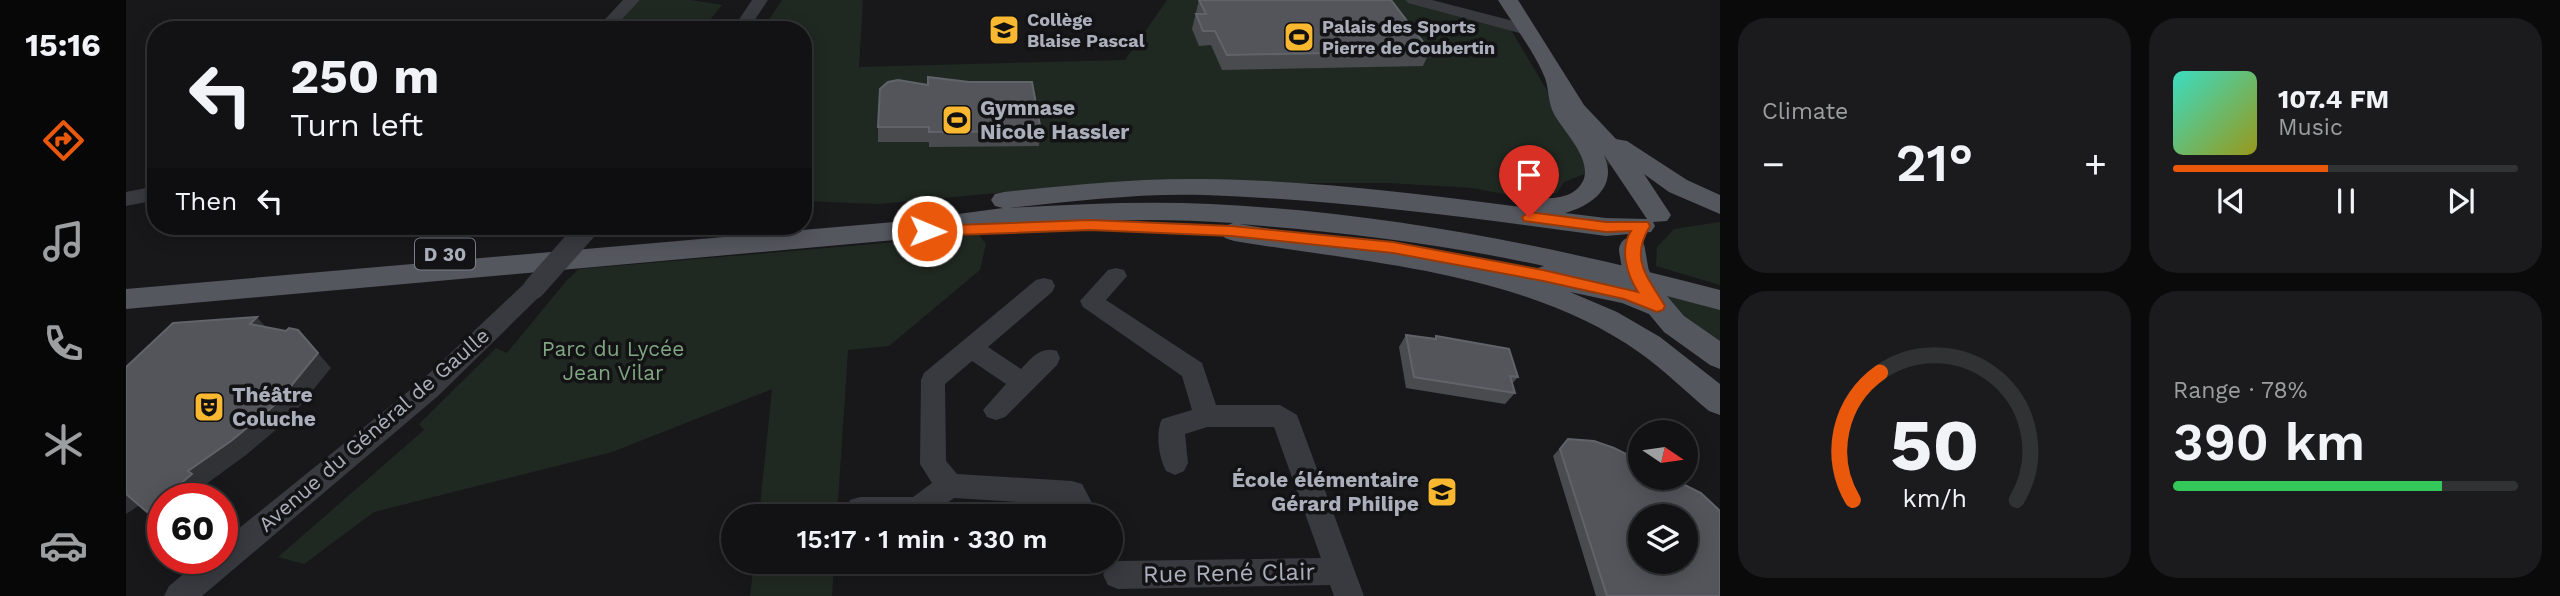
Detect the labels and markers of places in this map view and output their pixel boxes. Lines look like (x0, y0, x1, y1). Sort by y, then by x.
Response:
place label: Collège Blaise Pascal (1027, 9, 1145, 51)
school or university icon: Collège Blaise Pascal (987, 13, 1021, 47)
place label: Palais des Sports Pierre de Coubertin (1322, 16, 1495, 58)
sports icon: Palais des Sports Pierre de Coubertin (1282, 20, 1316, 54)
place label: Gymnase Nicole Hassler (980, 95, 1129, 144)
sports icon: Gymnase Nicole Hassler (940, 103, 974, 137)
pin (1499, 145, 1559, 217)
place label: Théâtre Coluche (232, 382, 316, 431)
theatre icon: Théâtre Coluche (192, 390, 226, 424)
place label: École élémentaire Gérard Philipe (1232, 467, 1419, 516)
school or university icon: École élémentaire Gérard Philipe (1425, 475, 1459, 509)

